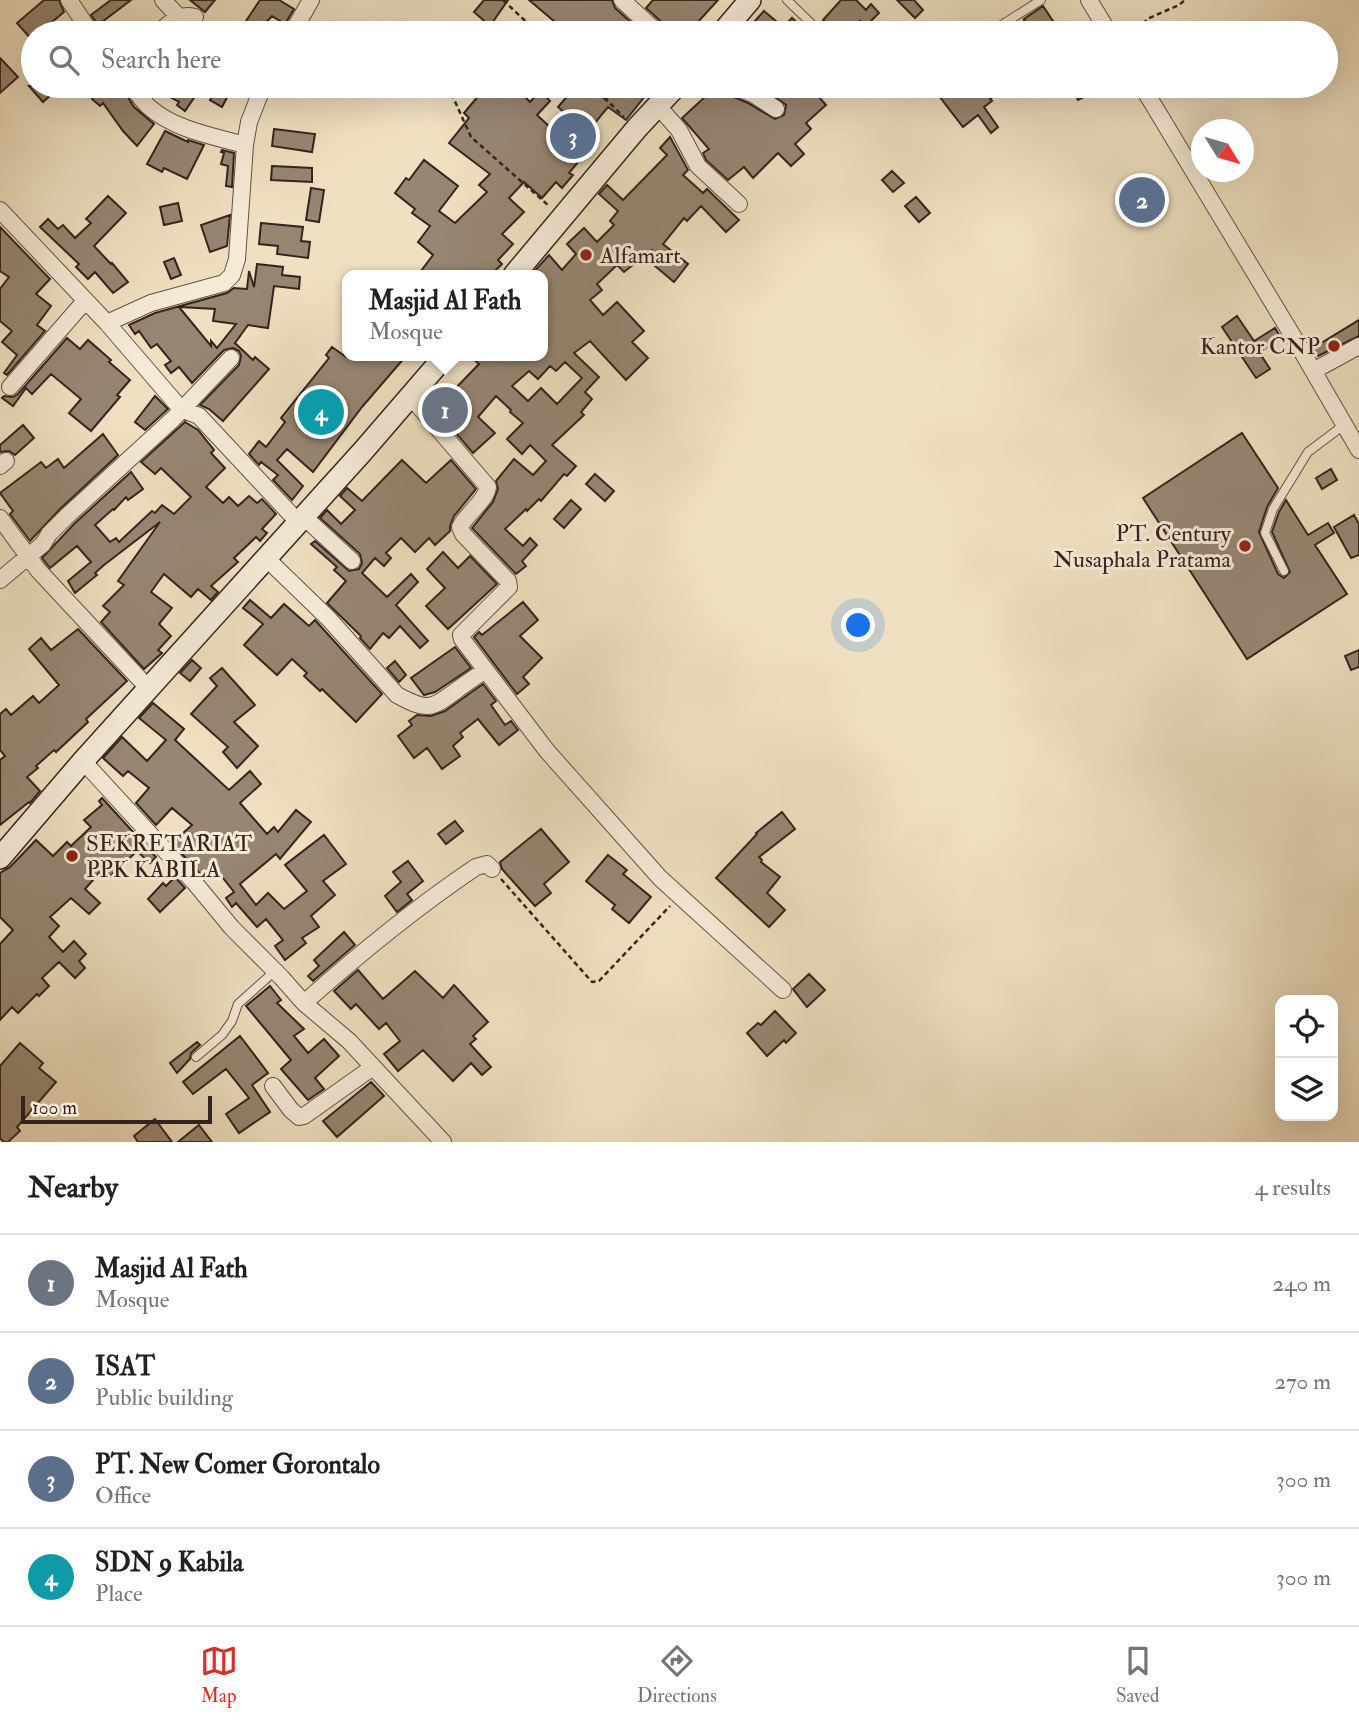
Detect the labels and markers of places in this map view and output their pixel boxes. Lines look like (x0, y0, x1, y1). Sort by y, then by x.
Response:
pin: 3 (550, 110, 596, 162)
pin: 2 (1119, 174, 1165, 226)
place label: Alfamart (599, 241, 681, 270)
marker: Alfamart (578, 247, 594, 263)
place label: Kantor CNP (1200, 332, 1320, 361)
marker: Kantor CNP (1326, 338, 1342, 354)
pin: 1 (422, 384, 468, 436)
pin: 4 (298, 386, 344, 438)
place label: PT. Century Nusaphala Pratama (1053, 519, 1232, 575)
marker: PT. Century Nusaphala Pratama (1237, 538, 1253, 554)
place label: SEKRETARIAT PPK KABILA (86, 829, 252, 884)
marker: SEKRETARIAT PPK KABILA (64, 848, 80, 864)

